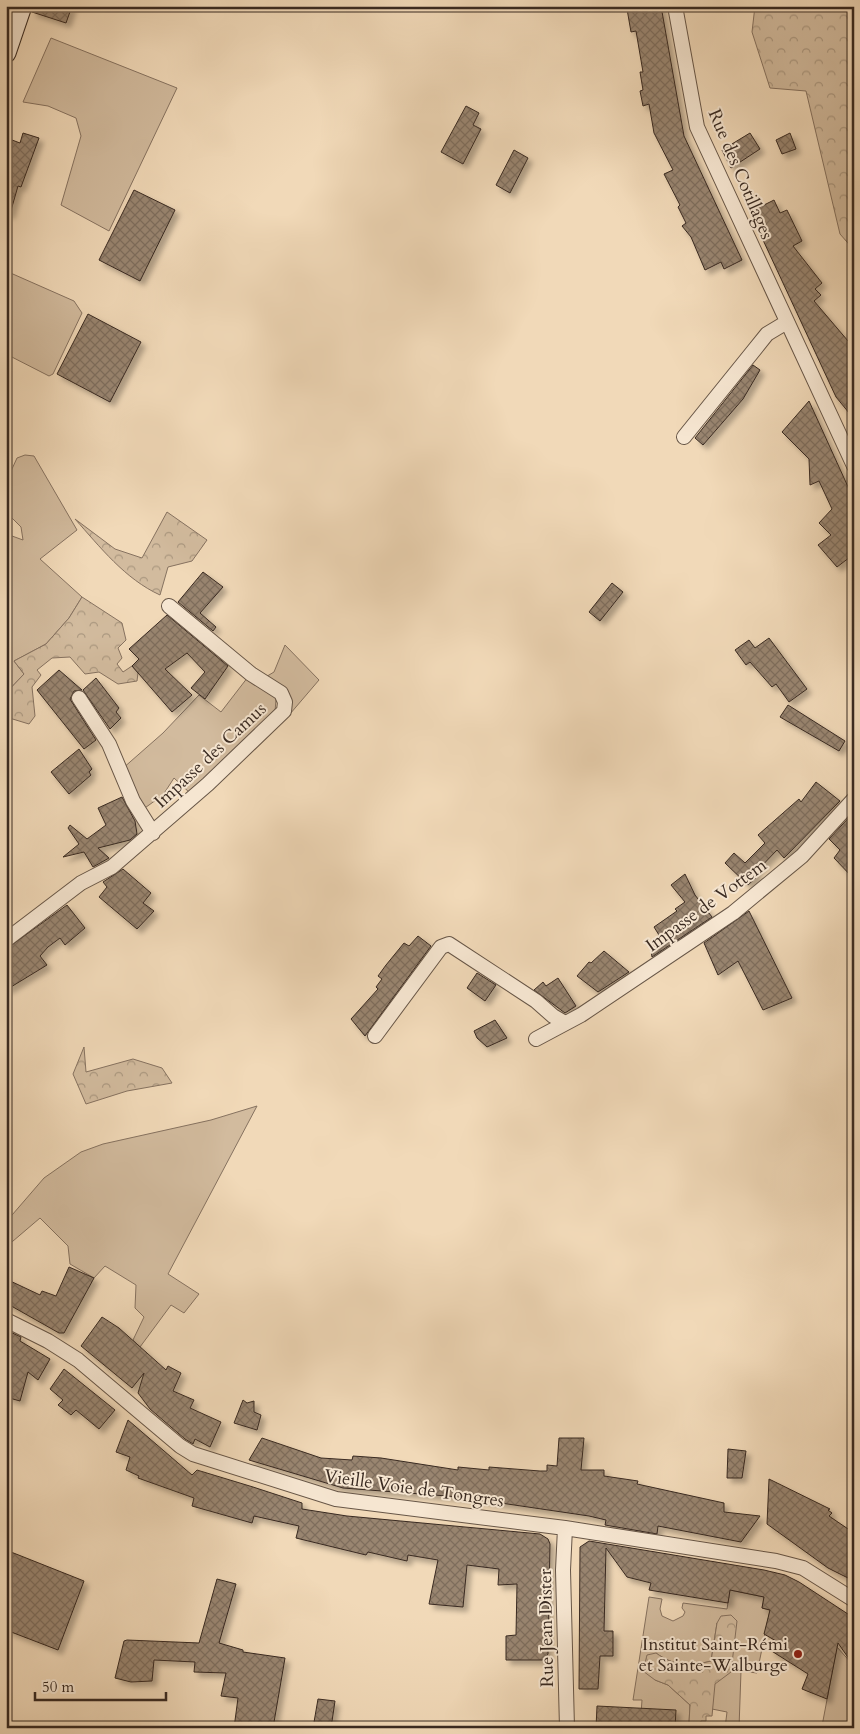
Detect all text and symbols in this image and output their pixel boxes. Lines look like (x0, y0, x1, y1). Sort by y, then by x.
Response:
street label: Rue des Cotillages (702, 105, 779, 243)
street label: Impasse des Camus (149, 697, 272, 814)
street label: Impasse de Vottem (641, 852, 773, 958)
street label: Vieille Voie de Tongres (322, 1463, 505, 1513)
street label: Rue Jean Dister (533, 1568, 560, 1688)
place label: Institut Saint-Rémi et Sainte-Walburge (639, 1632, 788, 1678)
marker: Institut Saint-Rémi et Sainte-Walburge (792, 1648, 804, 1660)
scale bar (35, 1669, 166, 1701)
text: 50 m (42, 1677, 74, 1697)

